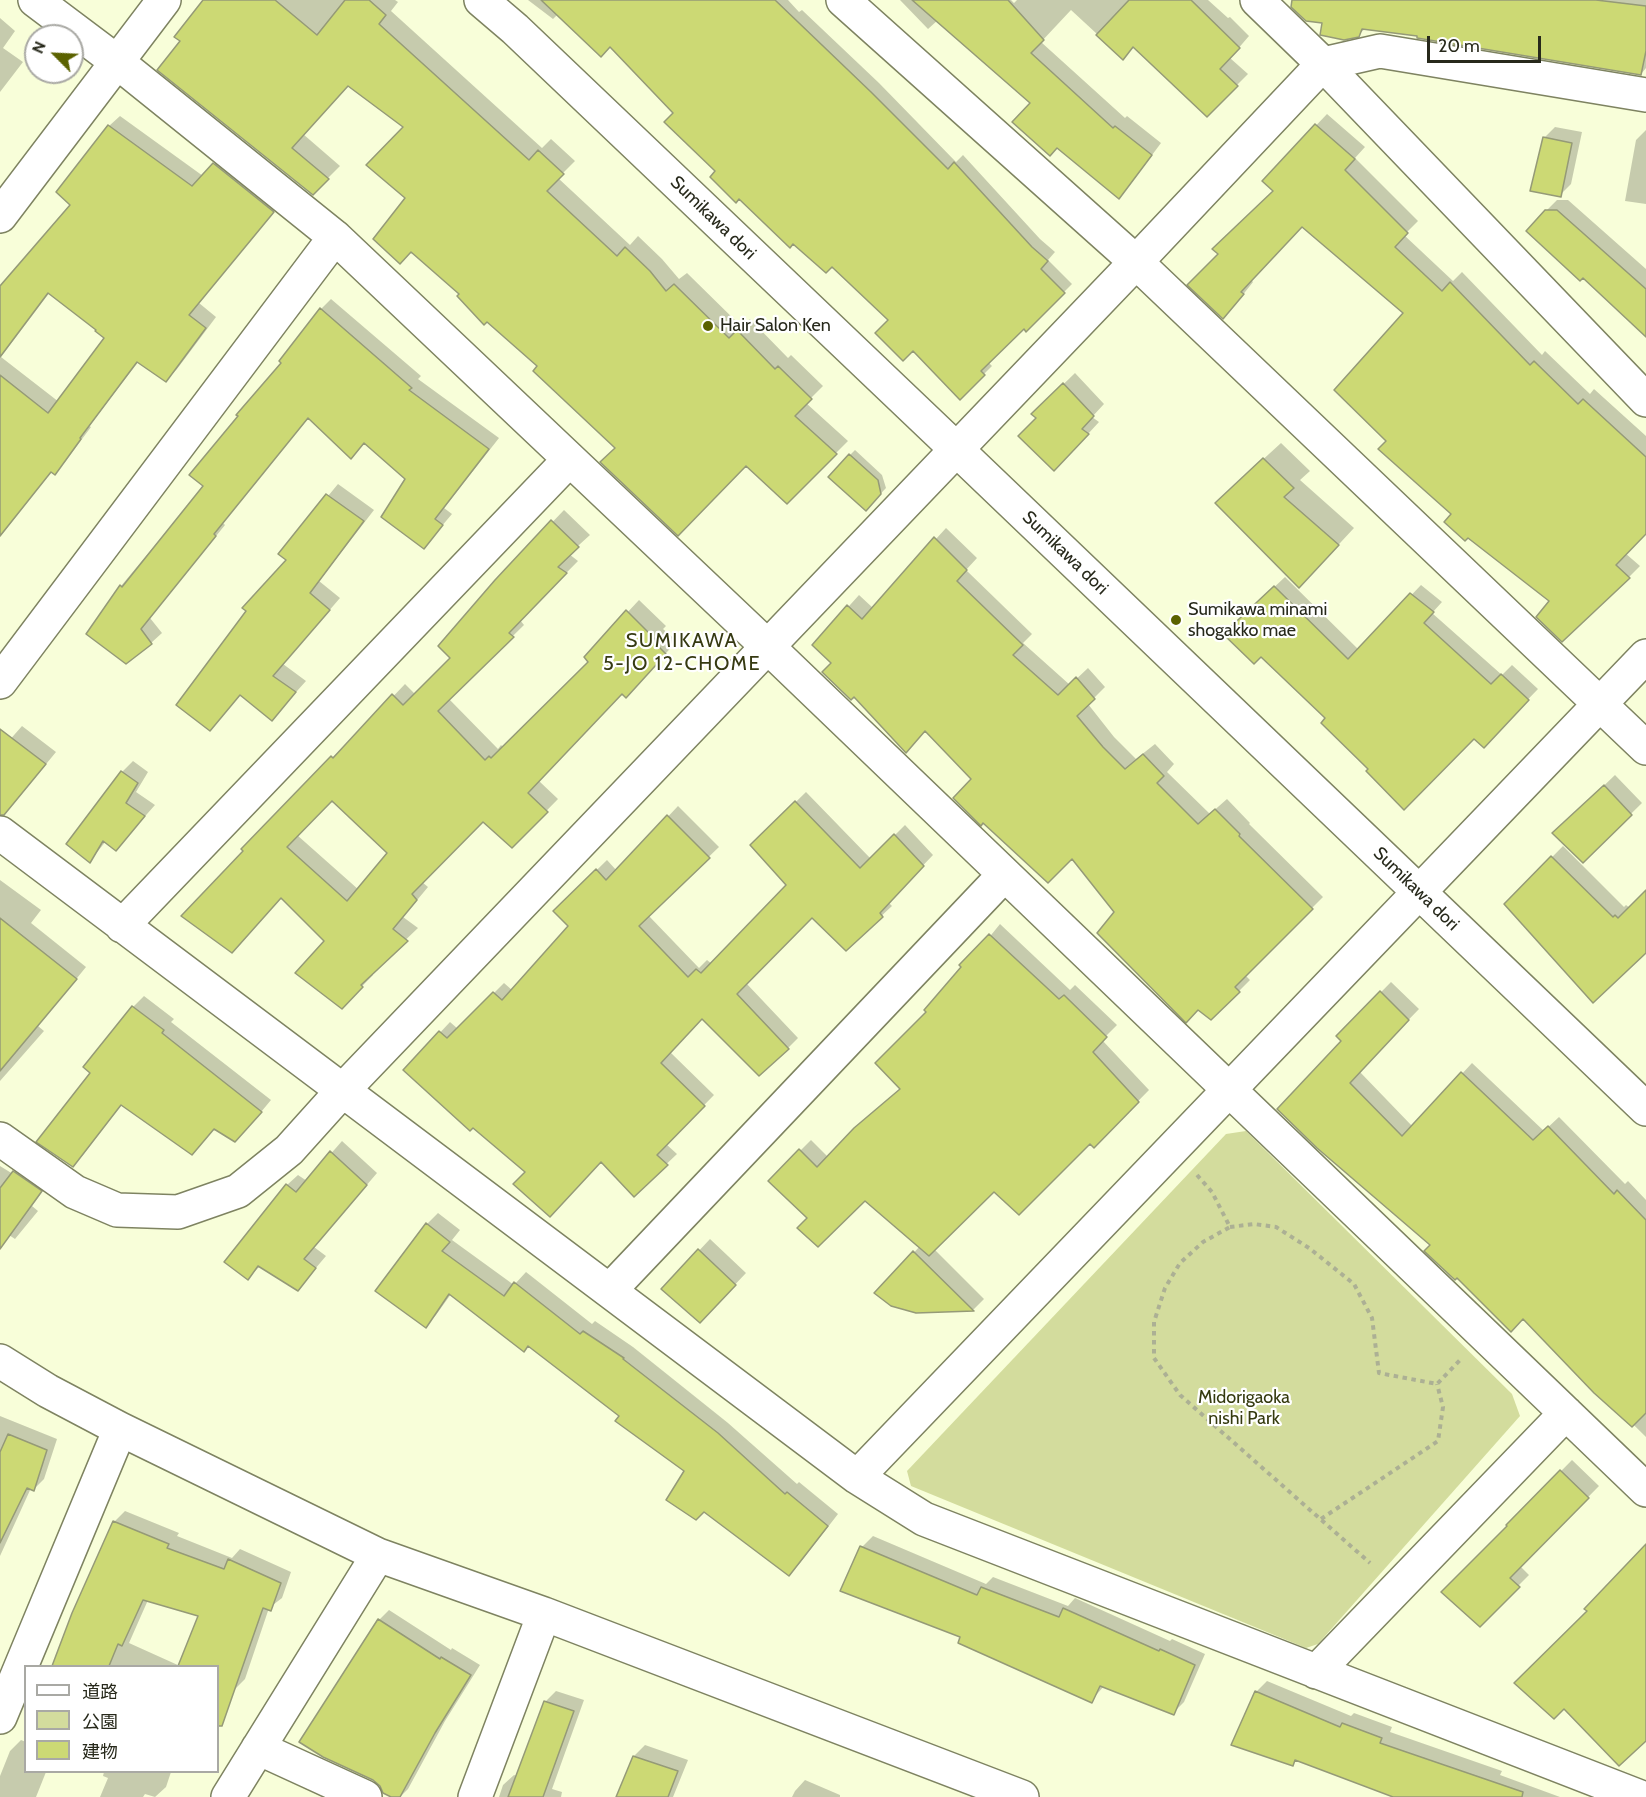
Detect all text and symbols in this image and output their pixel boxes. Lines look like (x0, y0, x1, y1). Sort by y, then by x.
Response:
north arrow (24, 24, 84, 84)
scale bar (1430, 24, 1544, 62)
text: 20 m (1438, 35, 1480, 57)
text: N (28, 38, 50, 56)
street label: Sumikawa dori (666, 172, 760, 264)
place label: Hair Salon Ken (720, 315, 831, 337)
marker: Hair Salon Ken (701, 319, 715, 333)
street label: Sumikawa dori (1018, 507, 1112, 599)
place label: Sumikawa minami shogakko mae (1188, 599, 1327, 642)
marker: Sumikawa minami shogakko mae (1169, 613, 1183, 627)
district label: SUMIKAWA 5-JO 12-CHOME (603, 629, 761, 676)
street label: Sumikawa dori (1369, 843, 1463, 935)
park label: Midorigaoka nishi Park (1198, 1387, 1290, 1430)
legend (24, 1665, 219, 1773)
text: 道路 (82, 1681, 118, 1703)
text: 公園 (82, 1711, 118, 1733)
text: 建物 (82, 1741, 118, 1763)

